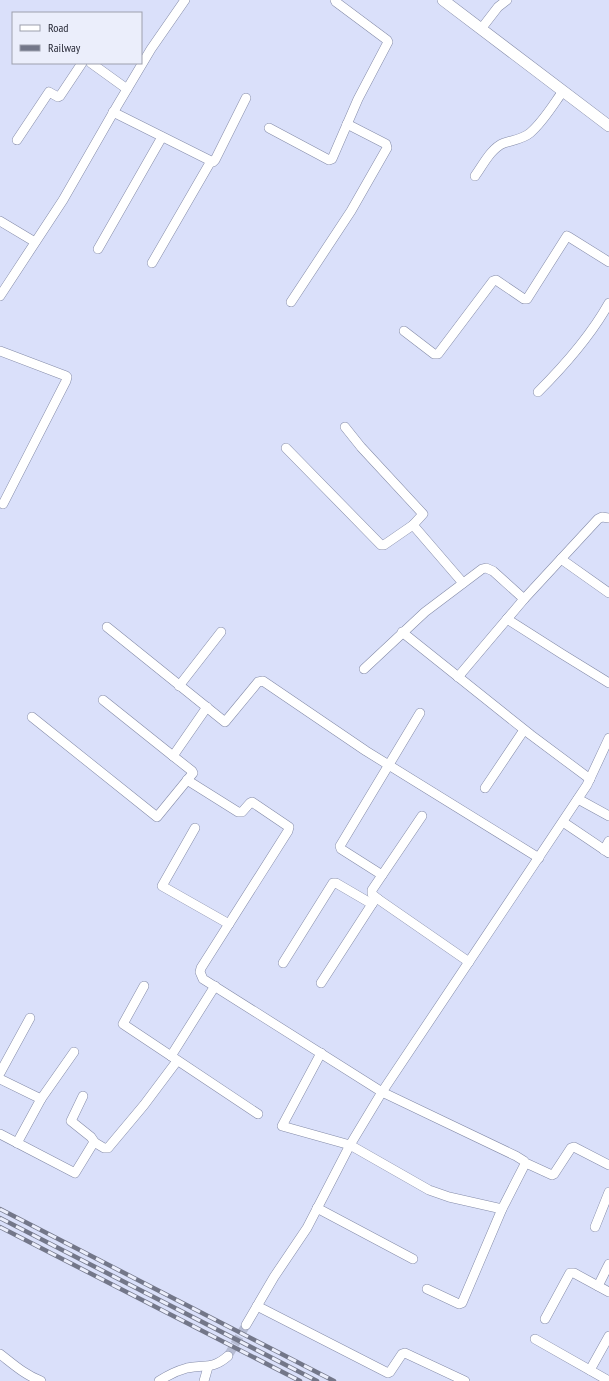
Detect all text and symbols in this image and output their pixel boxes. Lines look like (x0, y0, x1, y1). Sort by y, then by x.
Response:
legend (12, 12, 142, 64)
text: Road (48, 20, 68, 35)
text: Railway (48, 40, 81, 55)

